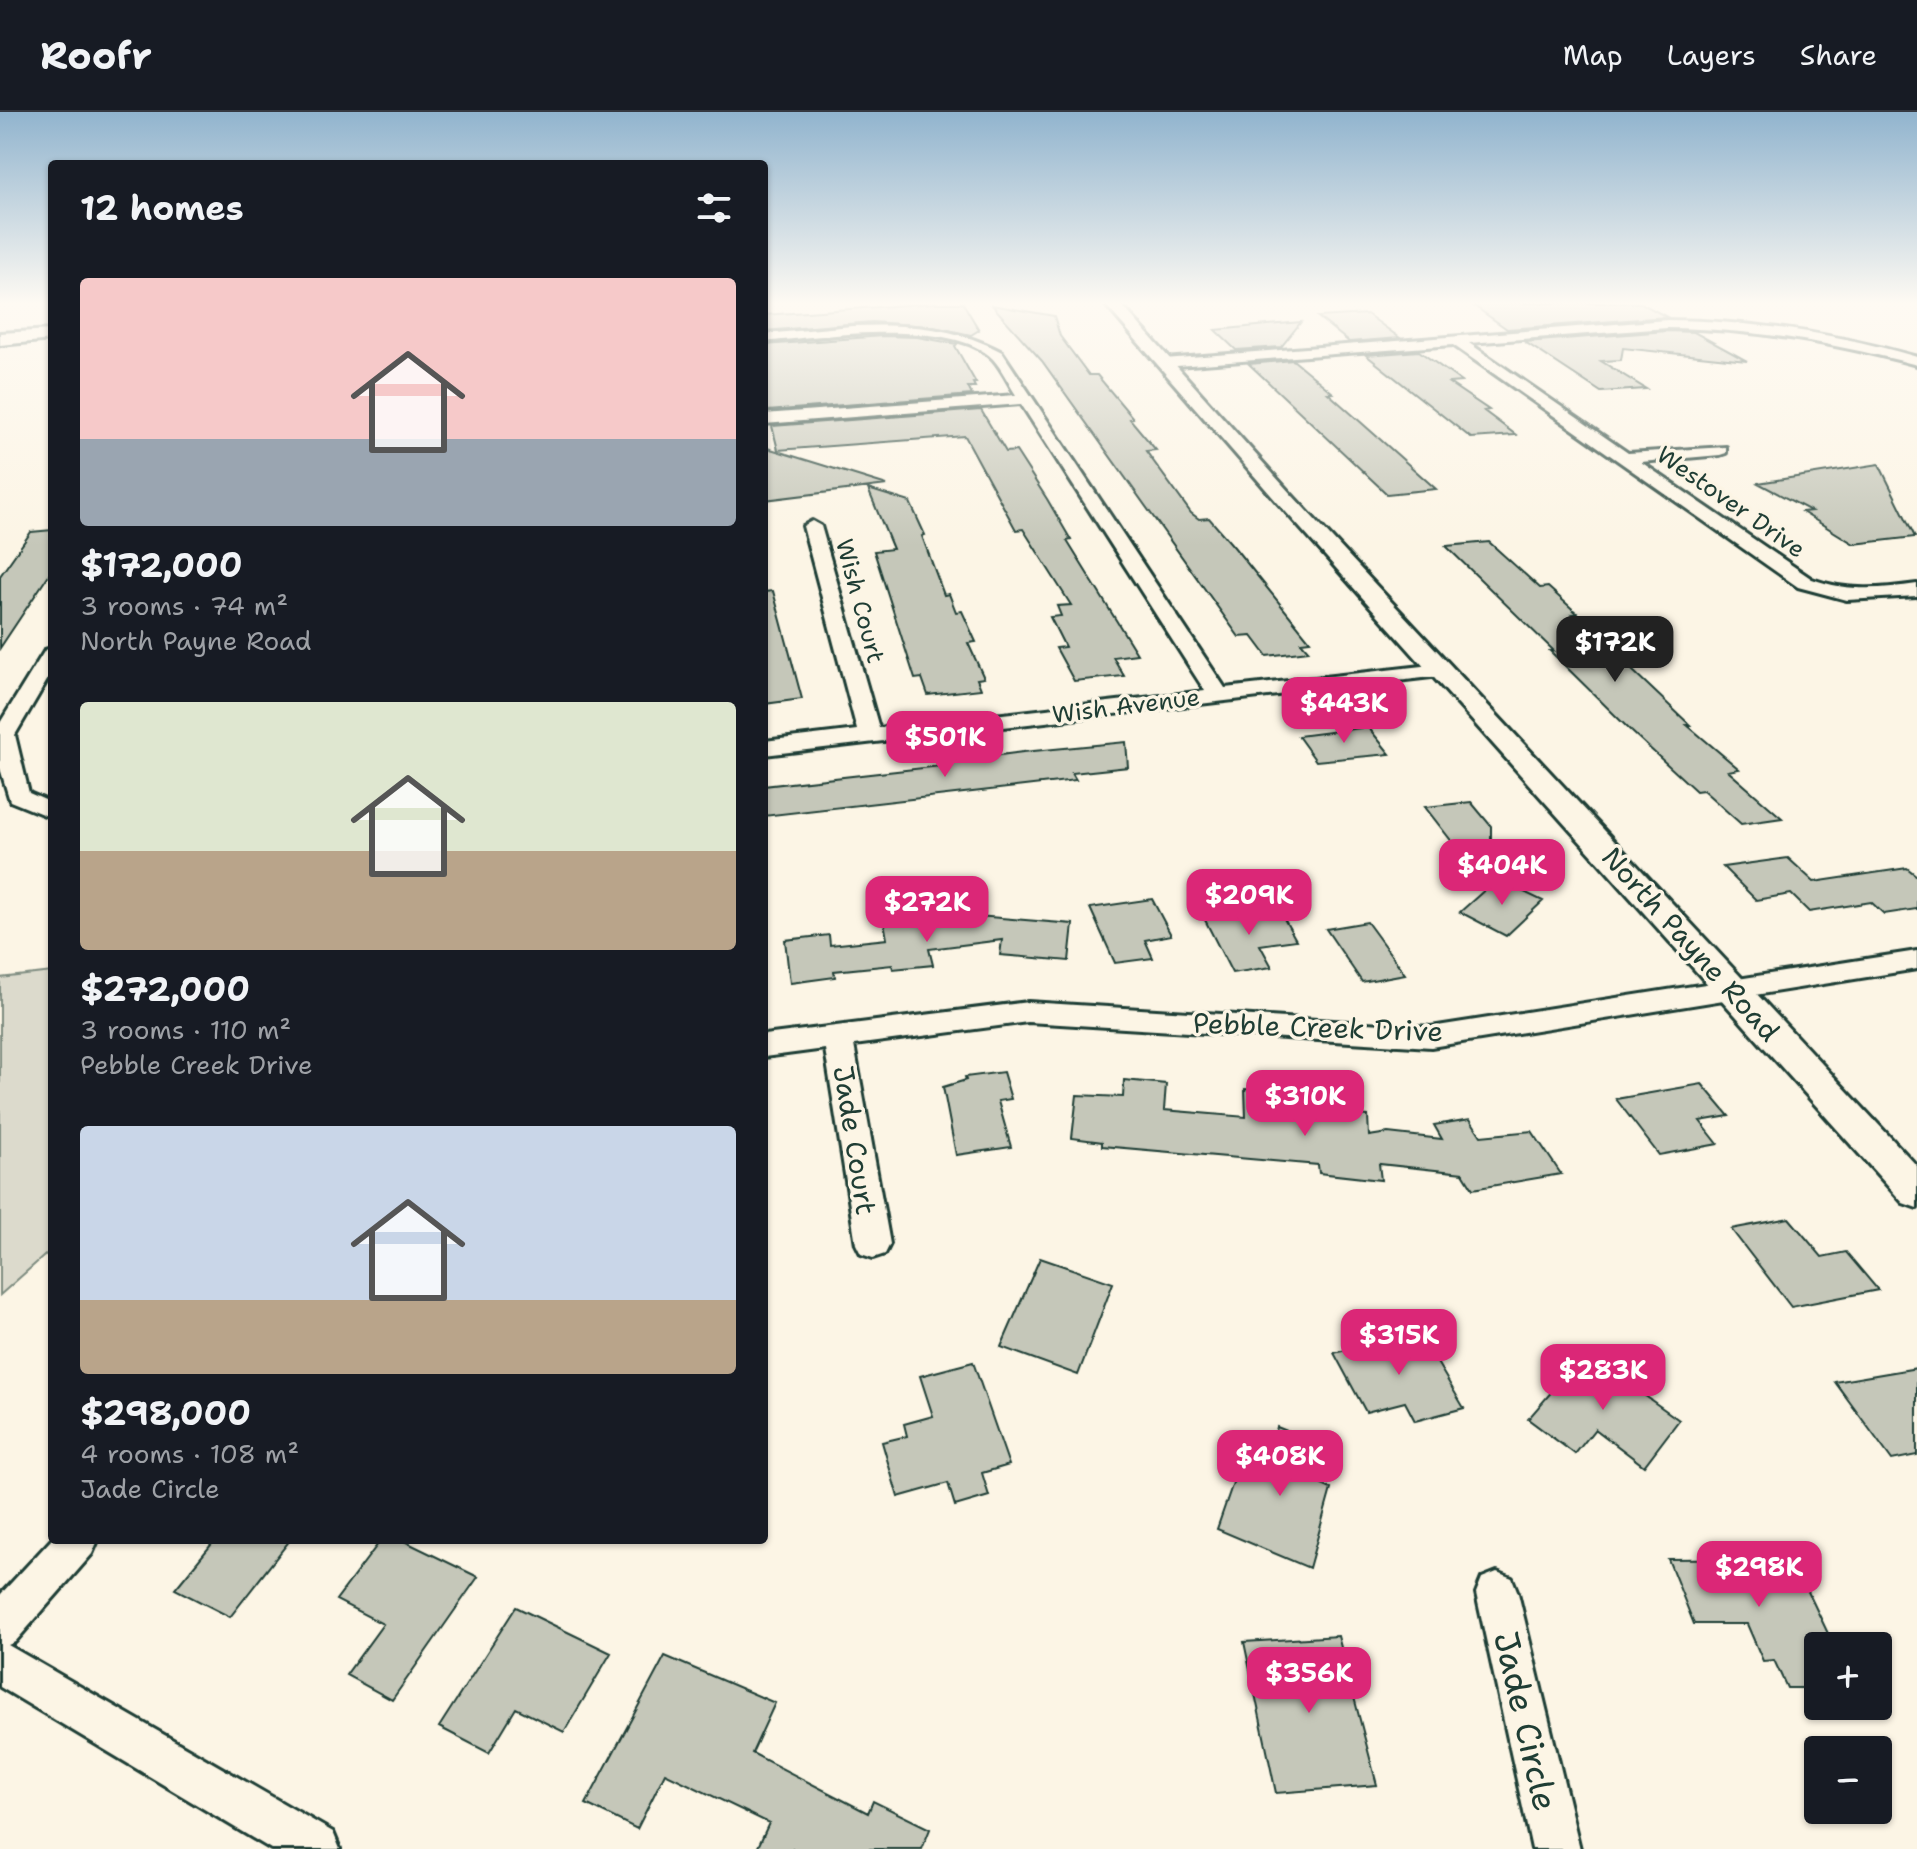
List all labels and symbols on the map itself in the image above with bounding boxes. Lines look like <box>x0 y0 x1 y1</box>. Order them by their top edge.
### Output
street label: Westover Drive <box>1650 439 1812 565</box>
street label: Wish Court <box>828 535 892 667</box>
pin: $172K <box>1559 616 1671 684</box>
pin: $443K <box>1288 677 1400 745</box>
street label: Wish Avenue <box>1050 681 1202 731</box>
pin: $501K <box>889 711 1001 779</box>
pin: $404K <box>1446 839 1558 907</box>
street label: North Payne Road <box>1593 839 1789 1049</box>
pin: $209K <box>1193 869 1305 937</box>
pin: $272K <box>871 876 983 944</box>
street label: Pebble Creek Drive <box>1192 1004 1444 1050</box>
street label: Jade Court <box>824 1063 886 1217</box>
pin: $310K <box>1249 1070 1361 1138</box>
pin: $315K <box>1343 1309 1455 1377</box>
pin: $283K <box>1547 1344 1659 1412</box>
pin: $408K <box>1224 1430 1336 1498</box>
pin: $298K <box>1703 1541 1815 1609</box>
street label: Jade Circle <box>1483 1627 1569 1815</box>
pin: $356K <box>1253 1647 1365 1715</box>

